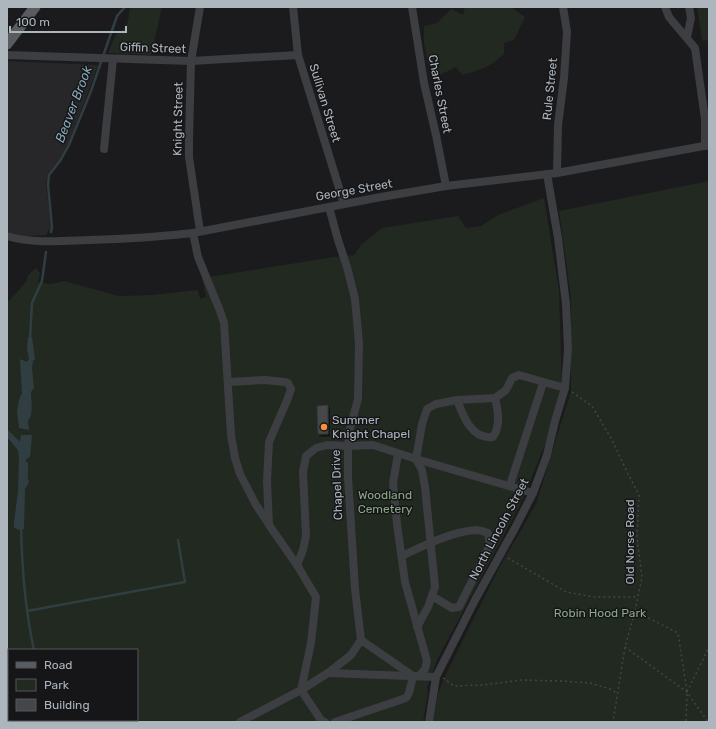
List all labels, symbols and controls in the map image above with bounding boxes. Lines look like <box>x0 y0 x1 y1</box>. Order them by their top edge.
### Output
scale bar <box>10 8 126 34</box>
text: 100 m <box>16 15 50 29</box>
street label: Giffin Street <box>120 40 187 56</box>
street label: Charles Street <box>426 53 455 135</box>
street label: Rule Street <box>540 57 560 121</box>
street label: Sullivan Street <box>306 62 344 144</box>
water label: Beaver Brook <box>52 63 95 145</box>
street label: Knight Street <box>170 82 186 156</box>
street label: George Street <box>315 176 394 204</box>
place label: Summer Knight Chapel <box>332 413 410 441</box>
marker: Summer Knight Chapel <box>319 422 329 432</box>
street label: Chapel Drive <box>329 449 345 520</box>
street label: North Lincoln Street <box>466 476 532 582</box>
park label: Woodland Cemetery <box>358 488 413 516</box>
street label: Old Norse Road <box>623 499 637 585</box>
park label: Robin Hood Park <box>554 606 647 620</box>
legend <box>8 649 138 721</box>
text: Road <box>44 658 72 672</box>
text: Park <box>44 678 70 692</box>
text: Building <box>44 698 90 712</box>

